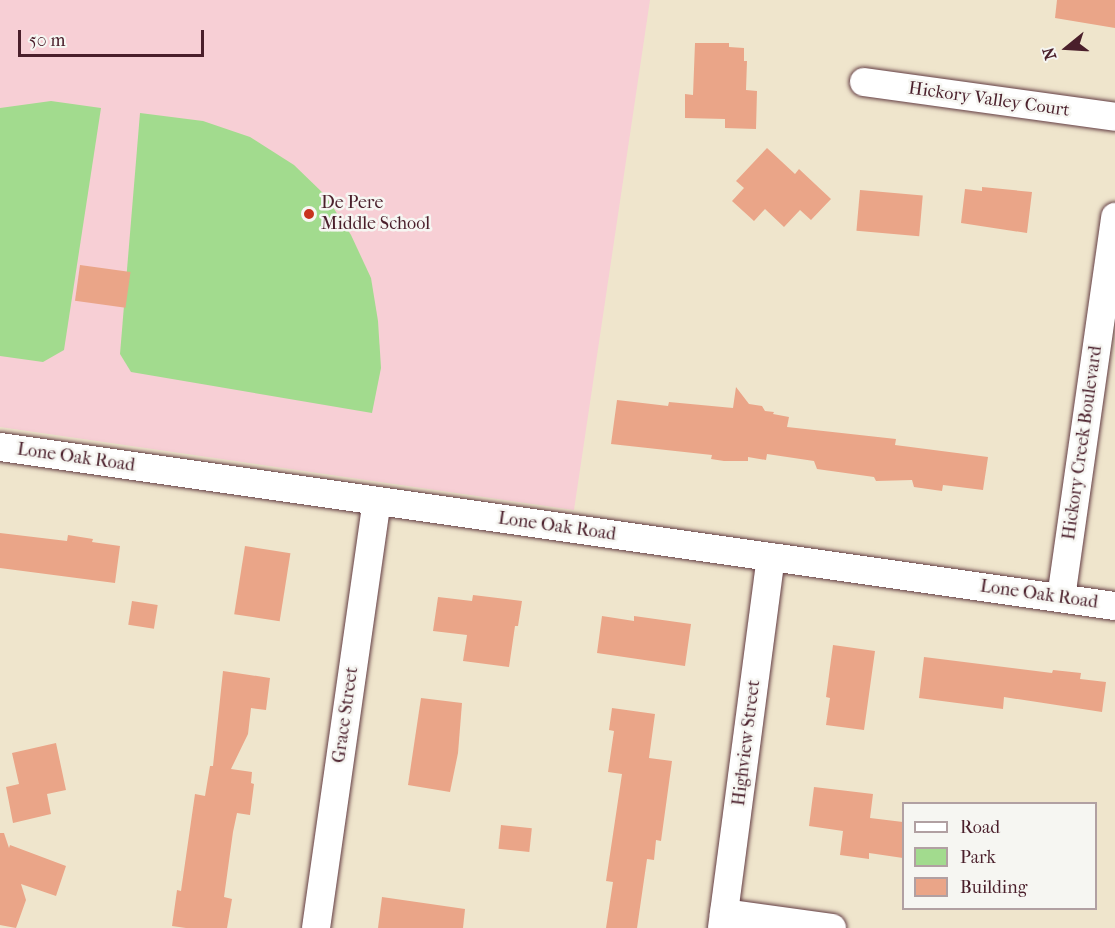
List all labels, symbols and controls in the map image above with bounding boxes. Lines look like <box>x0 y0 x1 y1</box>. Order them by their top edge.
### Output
scale bar <box>21 18 207 56</box>
north arrow <box>1037 18 1097 78</box>
text: 50 m <box>29 30 65 51</box>
text: N <box>1038 45 1060 62</box>
street label: Hickory Valley Court <box>907 78 1071 122</box>
place label: De Pere Middle School <box>321 193 430 236</box>
marker: De Pere Middle School <box>302 207 316 221</box>
street label: Hickory Creek Boulevard <box>1059 345 1107 541</box>
street label: Lone Oak Road <box>16 439 136 477</box>
street label: Lone Oak Road <box>497 508 617 546</box>
street label: Lone Oak Road <box>979 576 1099 614</box>
street label: Grace Street <box>329 666 363 764</box>
street label: Highview Street <box>729 679 765 807</box>
legend <box>902 802 1097 910</box>
text: Road <box>960 817 1000 838</box>
text: Park <box>960 847 996 868</box>
text: Building <box>960 877 1027 898</box>

